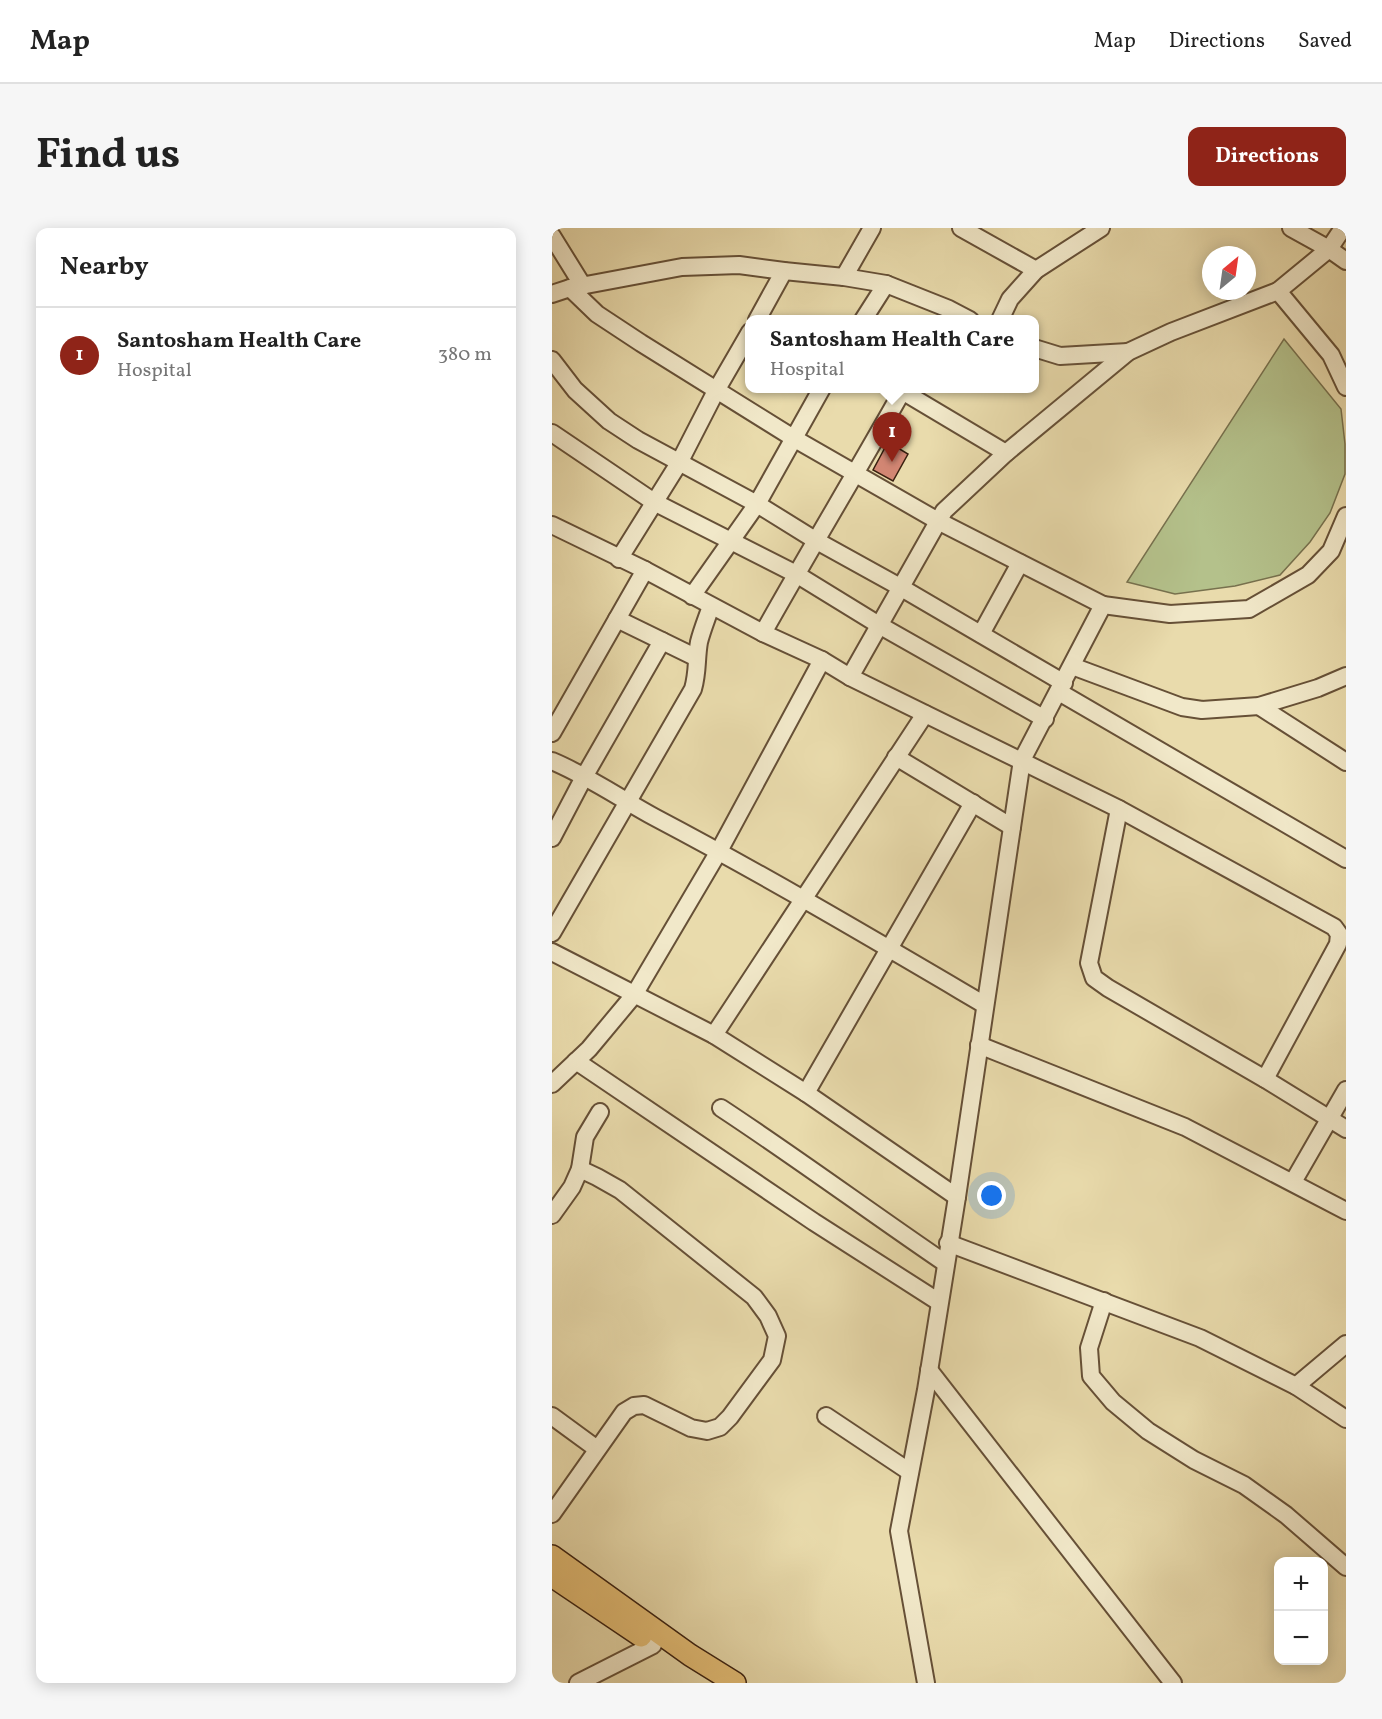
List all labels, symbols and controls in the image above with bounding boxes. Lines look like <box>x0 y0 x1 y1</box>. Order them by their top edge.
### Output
text: Map <box>30 22 90 61</box>
text: Map <box>1094 27 1136 56</box>
text: Directions <box>1169 27 1265 56</box>
text: Saved <box>1298 27 1352 56</box>
text: Find us <box>36 127 180 186</box>
button: Directions <box>1188 127 1346 186</box>
north arrow <box>1202 246 1256 300</box>
text: Nearby <box>60 249 149 285</box>
popup <box>745 315 1039 393</box>
text: Santosham Health Care <box>770 325 1014 356</box>
text: Santosham Health Care <box>117 326 361 357</box>
text: 1 <box>75 341 84 369</box>
text: 380 m <box>438 341 492 369</box>
text: Hospital <box>770 356 845 384</box>
text: Hospital <box>117 357 192 385</box>
pin: 1 <box>872 412 912 462</box>
your location <box>977 1181 1006 1210</box>
map controls <box>1274 1557 1328 1665</box>
button: + <box>1274 1557 1328 1611</box>
button: − <box>1274 1611 1328 1665</box>

